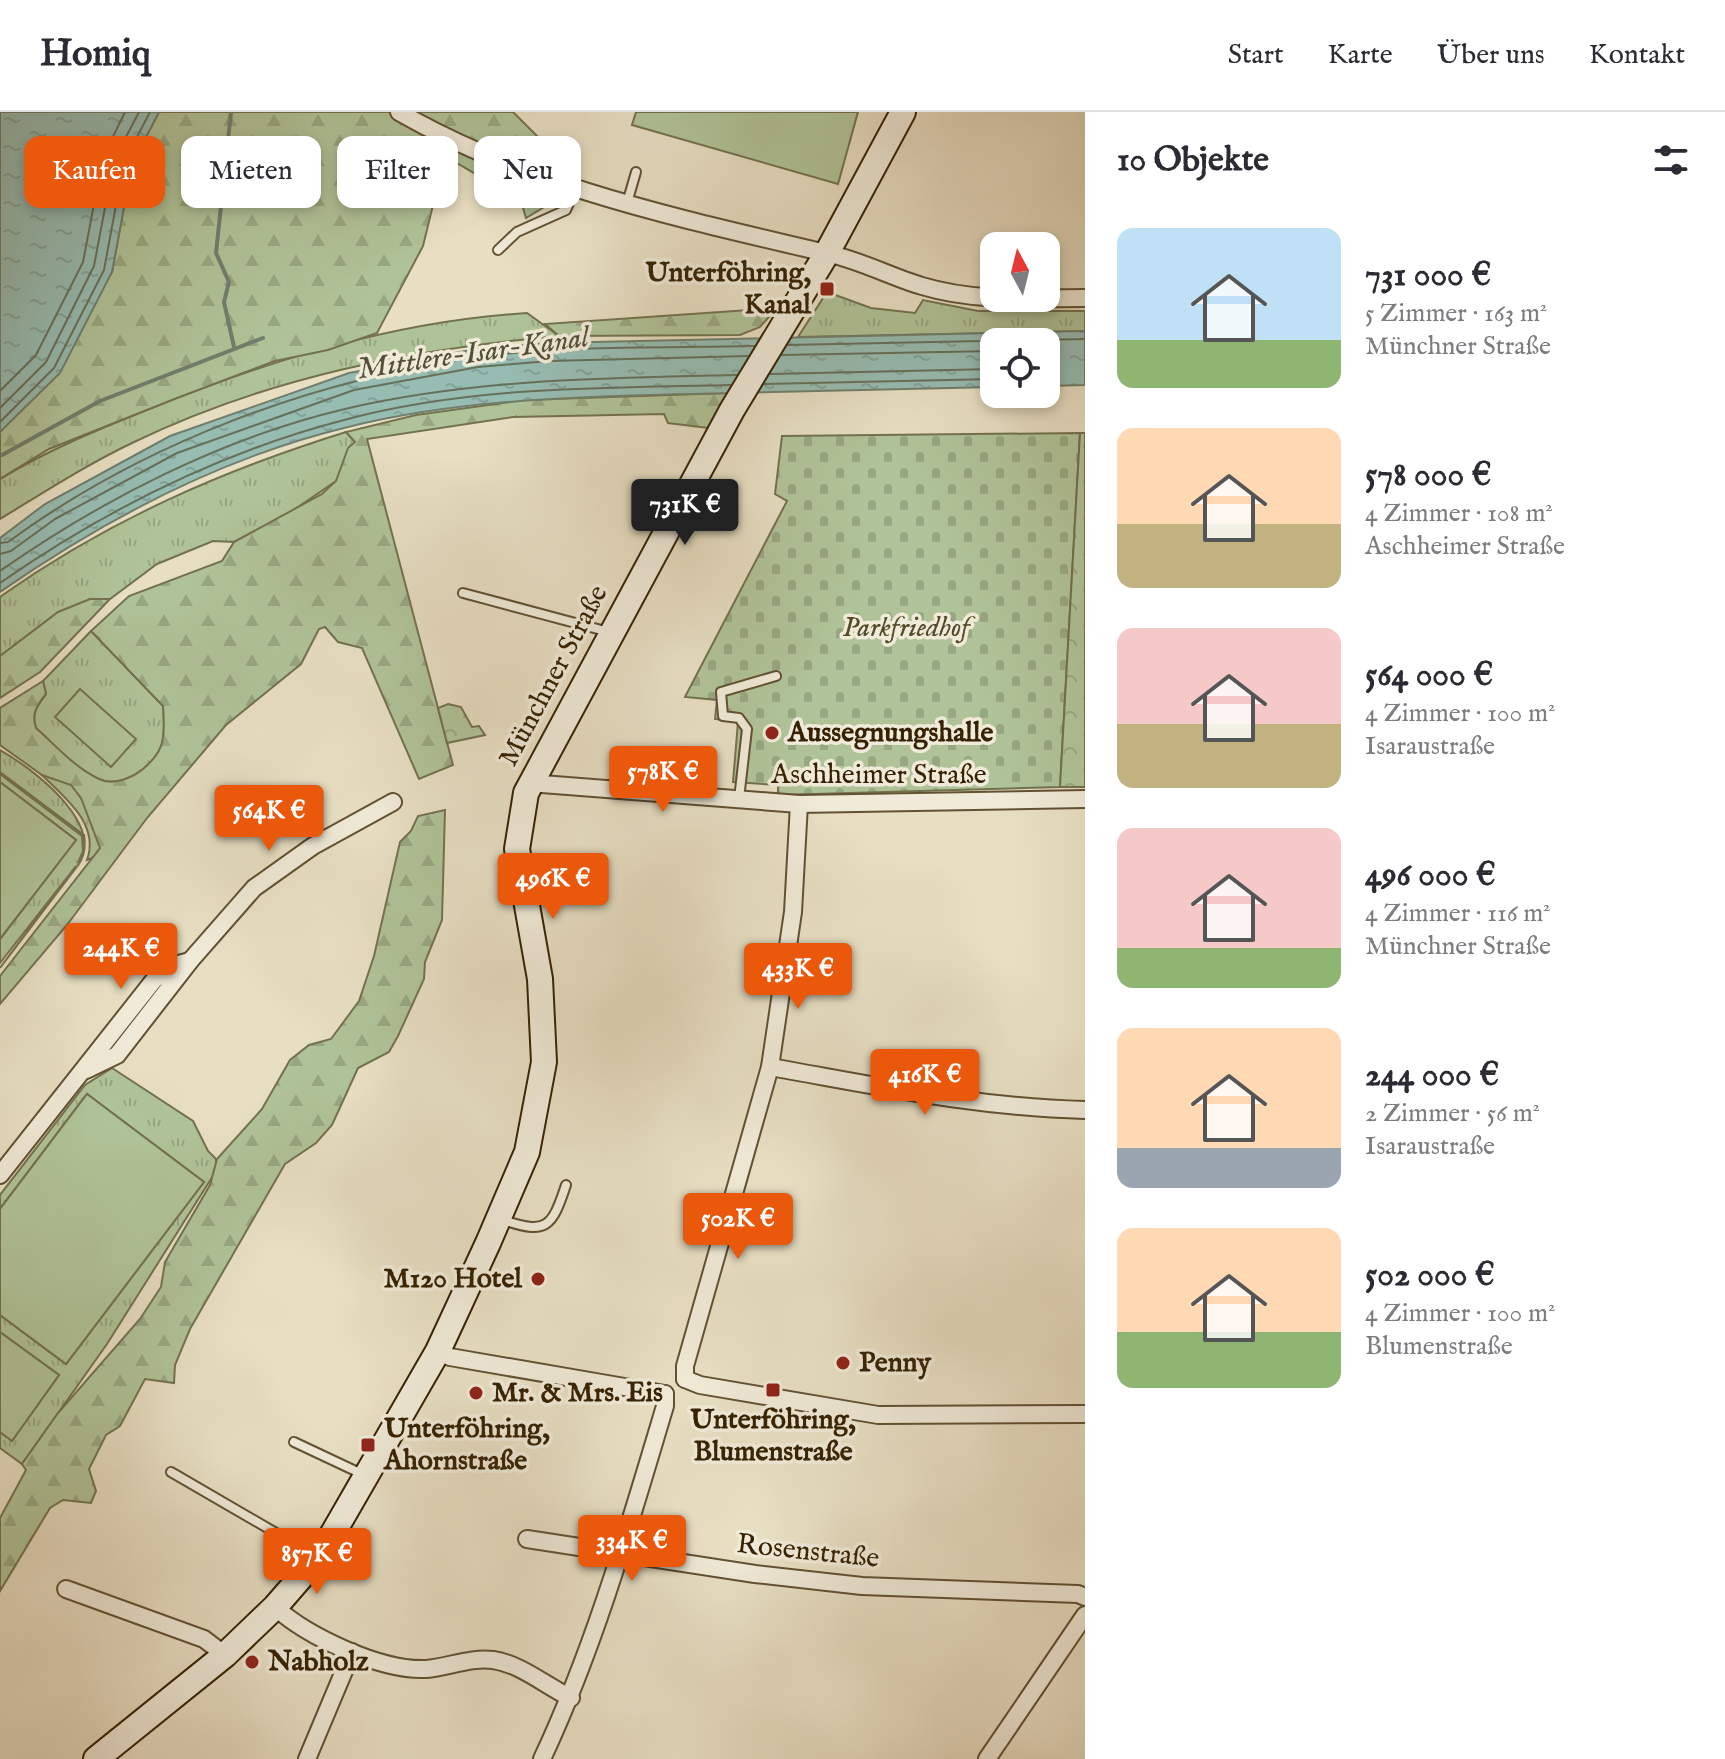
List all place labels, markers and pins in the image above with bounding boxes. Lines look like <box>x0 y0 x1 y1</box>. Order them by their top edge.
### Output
place label: Unterföhring, Kanal <box>645 256 812 323</box>
marker: Unterföhring, Kanal <box>818 280 836 298</box>
pin: 731K € <box>620 479 750 547</box>
place label: Aussegnungshalle <box>787 716 994 751</box>
marker: Aussegnungshalle <box>763 724 781 742</box>
pin: 578K € <box>598 746 728 814</box>
pin: 564K € <box>204 785 334 853</box>
pin: 496K € <box>488 853 618 921</box>
pin: 244K € <box>56 923 186 991</box>
pin: 433K € <box>733 943 863 1011</box>
pin: 416K € <box>860 1049 990 1117</box>
pin: 502K € <box>673 1193 803 1261</box>
place label: M120 Hotel <box>383 1262 523 1297</box>
marker: M120 Hotel <box>529 1270 547 1288</box>
place label: Penny <box>859 1346 932 1381</box>
marker: Penny <box>834 1354 852 1372</box>
place label: Mr. & Mrs. Eis <box>492 1376 663 1411</box>
marker: Unterföhring, Blumenstraße <box>764 1381 782 1399</box>
marker: Mr. & Mrs. Eis <box>467 1384 485 1402</box>
place label: Unterföhring, Blumenstraße <box>690 1403 856 1470</box>
place label: Unterföhring, Ahornstraße <box>383 1412 550 1479</box>
marker: Unterföhring, Ahornstraße <box>359 1436 377 1454</box>
pin: 334K € <box>567 1515 697 1583</box>
pin: 857K € <box>252 1528 382 1596</box>
place label: Nabholz <box>267 1645 369 1680</box>
marker: Nabholz <box>243 1653 261 1671</box>

